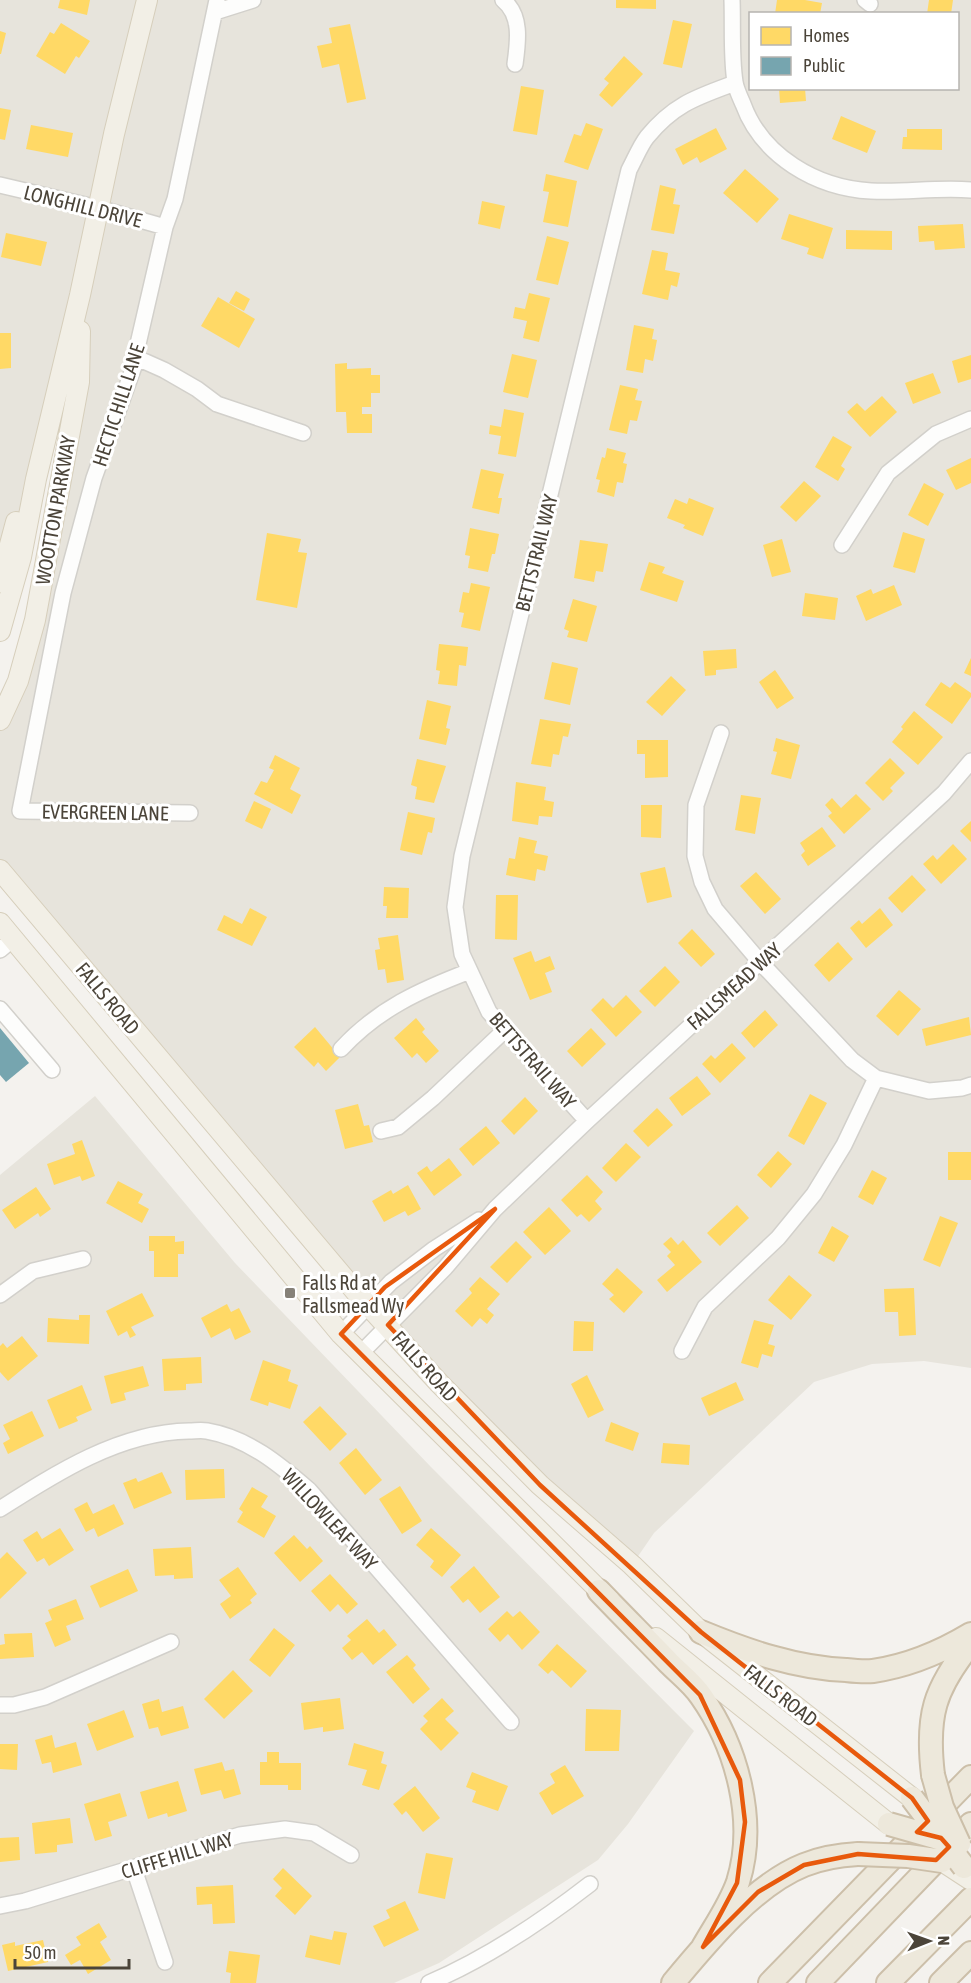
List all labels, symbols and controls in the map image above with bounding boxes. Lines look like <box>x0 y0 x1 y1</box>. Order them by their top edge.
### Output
legend <box>749 12 959 90</box>
text: Homes <box>803 25 849 46</box>
text: Public <box>803 55 845 76</box>
street label: LONGHILL DRIVE <box>22 180 145 232</box>
street label: HECTIC HILL LANE <box>87 340 149 469</box>
street label: WOOTTON PARKWAY <box>31 434 79 586</box>
street label: BETTSTRAIL WAY <box>510 492 562 614</box>
street label: EVERGREEN LANE <box>41 799 169 825</box>
street label: FALLSMEAD WAY <box>682 938 786 1034</box>
street label: FALLS ROAD <box>71 957 145 1039</box>
street label: BETTSTRAIL WAY <box>485 1007 581 1113</box>
place label: Falls Rd at Fallsmead Wy <box>302 1271 404 1317</box>
marker: Falls Rd at Fallsmead Wy <box>283 1286 297 1300</box>
street label: FALLS ROAD <box>387 1326 463 1406</box>
street label: WILLOWLEAF WAY <box>277 1464 383 1574</box>
street label: FALLS ROAD <box>740 1659 822 1731</box>
street label: CLIFFE HILL WAY <box>118 1827 236 1883</box>
north arrow <box>899 1911 959 1971</box>
scale bar <box>15 1932 129 1970</box>
text: N <box>935 1936 953 1946</box>
text: 50 m <box>24 1942 56 1963</box>

